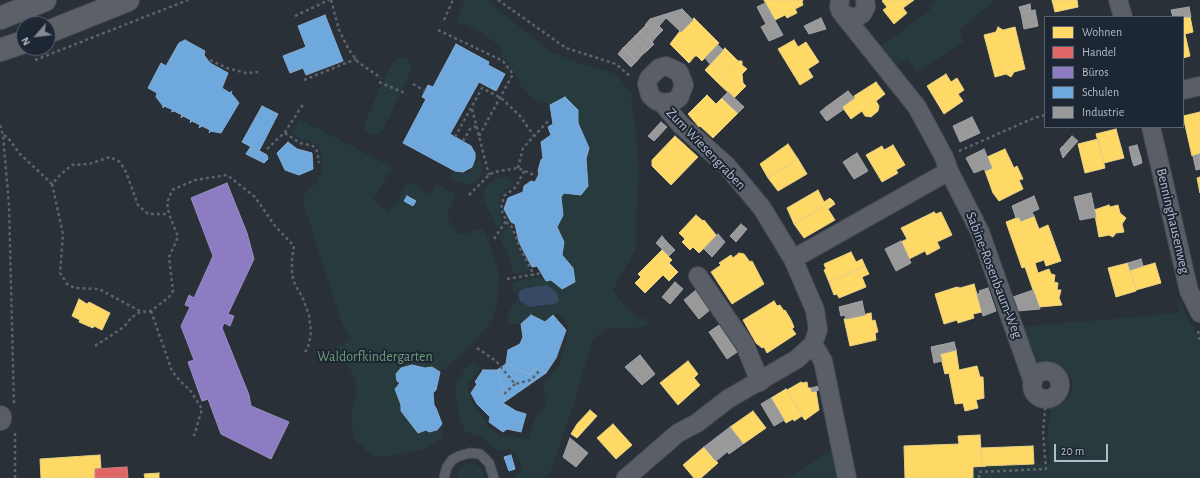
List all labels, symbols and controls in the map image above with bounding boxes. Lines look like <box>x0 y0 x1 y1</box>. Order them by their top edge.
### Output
north arrow <box>16 16 56 56</box>
legend <box>1044 16 1184 128</box>
text: Wohnen <box>1082 26 1122 38</box>
text: N <box>19 35 32 47</box>
text: Handel <box>1082 46 1116 58</box>
text: Büros <box>1082 66 1109 78</box>
text: Schulen <box>1082 86 1119 98</box>
street label: Zum Wiesengraben <box>663 105 749 193</box>
text: Industrie <box>1082 106 1124 118</box>
street label: Benninghausenweg <box>1153 167 1193 275</box>
street label: Sabine-Rosenbaum-Weg <box>962 209 1026 341</box>
park label: Waldorfkindergarten <box>317 349 433 365</box>
scale bar <box>1056 436 1110 462</box>
text: 20 m <box>1061 445 1084 457</box>

